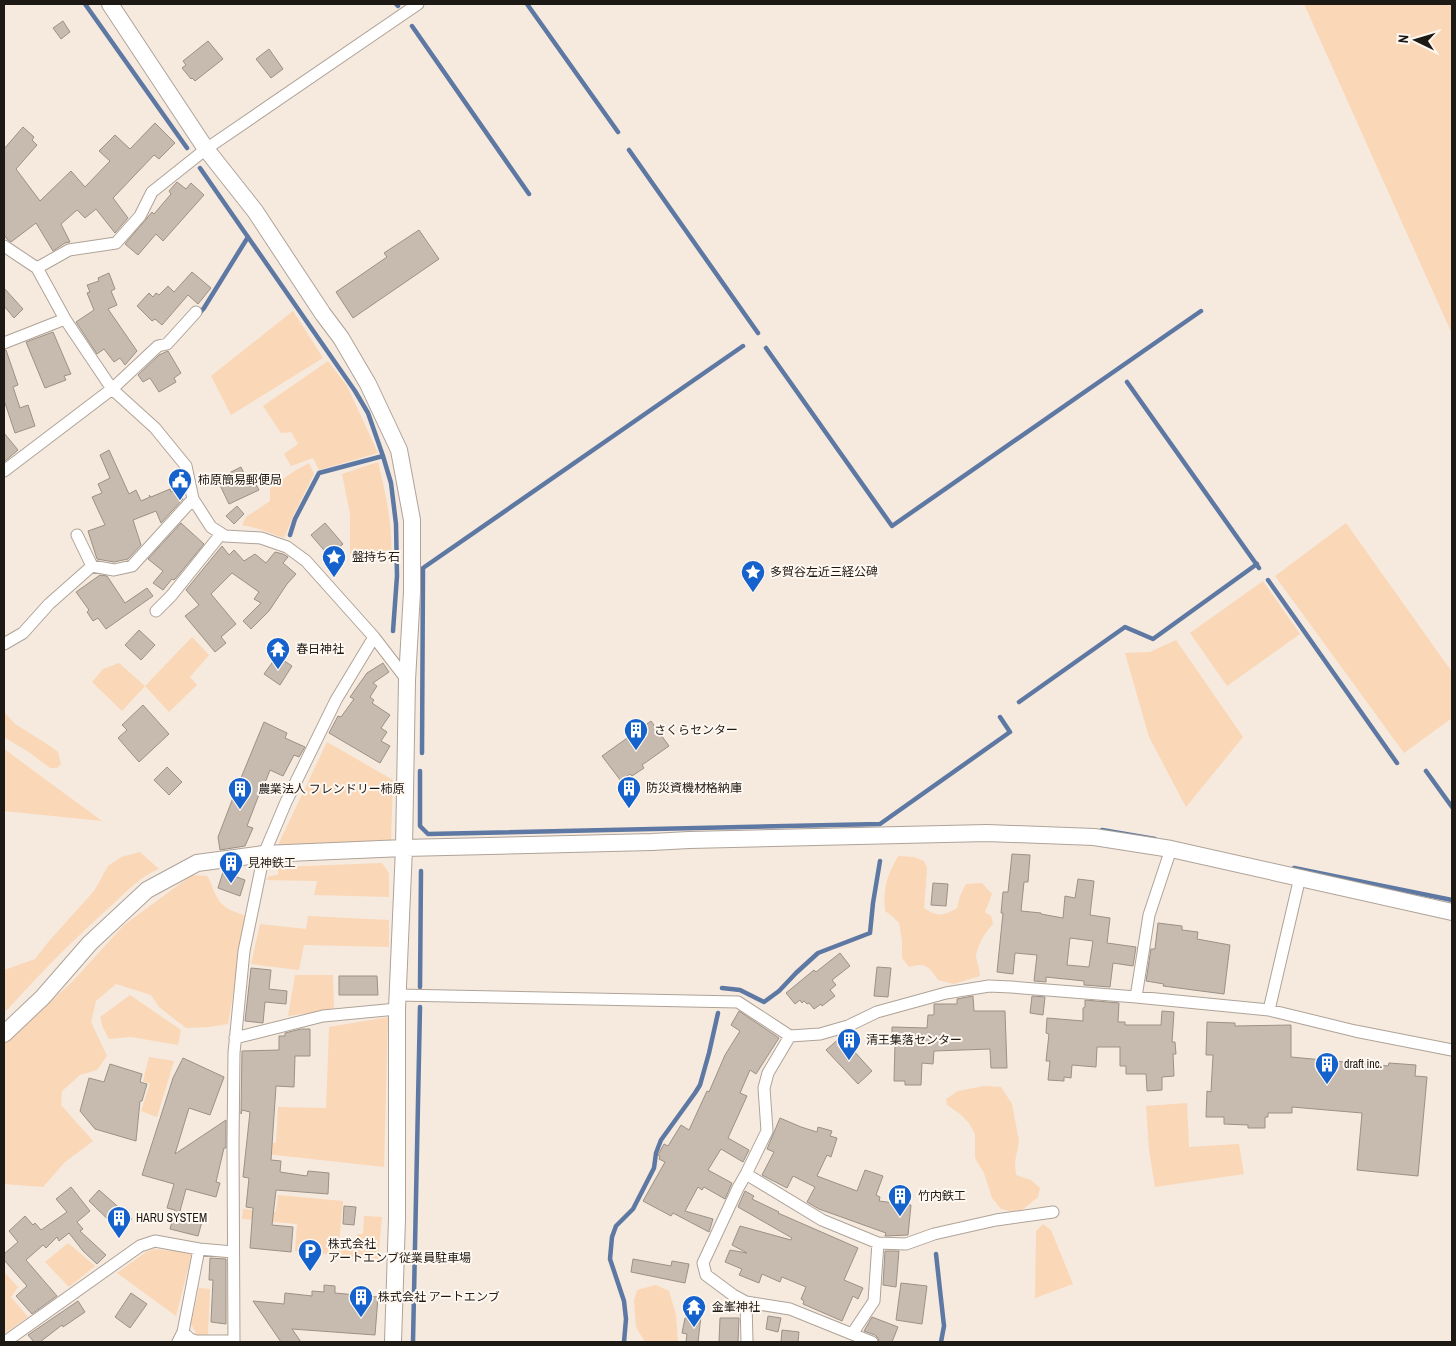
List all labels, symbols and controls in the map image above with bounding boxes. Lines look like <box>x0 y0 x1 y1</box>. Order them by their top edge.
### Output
north arrow <box>1391 15 1441 65</box>
text: N <box>1394 34 1412 44</box>
public building icon: 柿原簡易郵便局 <box>167 467 193 501</box>
place label: 柿原簡易郵便局 <box>198 472 282 488</box>
place icon: 盤持ち石 <box>321 544 347 578</box>
place label: 盤持ち石 <box>352 549 400 565</box>
place icon: 多賀谷左近三経公碑 <box>740 559 766 593</box>
place label: 多賀谷左近三経公碑 <box>770 564 878 580</box>
temple icon: 春日神社 <box>265 636 291 670</box>
place label: 春日神社 <box>296 641 344 657</box>
building icon: さくらセンター <box>623 717 649 751</box>
place label: さくらセンター <box>654 722 738 738</box>
building icon: 防災資機材格納庫 <box>616 775 642 809</box>
building icon: 農業法人 フレンドリー柿原 <box>227 776 253 810</box>
place label: 防災資機材格納庫 <box>646 780 742 796</box>
place label: 農業法人 フレンドリー柿原 <box>258 781 405 797</box>
building icon: 見神鉄工 <box>218 850 244 884</box>
place label: 見神鉄工 <box>248 855 296 871</box>
building icon: 清王集落センター <box>836 1027 862 1061</box>
place label: 清王集落センター <box>866 1032 962 1048</box>
building icon: draft inc. <box>1314 1051 1340 1085</box>
place label: draft inc. <box>1344 1056 1382 1072</box>
building icon: 竹内鉄工 <box>887 1183 913 1217</box>
place label: 竹内鉄工 <box>918 1188 966 1204</box>
building icon: HARU SYSTEM <box>106 1205 132 1239</box>
place label: HARU SYSTEM <box>136 1210 207 1226</box>
place label: 株式会社 アートエンブ従業員駐車場 <box>328 1236 471 1266</box>
parking icon: 株式会社 アートエンブ従業員駐車場 <box>297 1238 323 1272</box>
building icon: 株式会社 アートエンブ <box>348 1284 374 1318</box>
place label: 株式会社 アートエンブ <box>378 1289 500 1305</box>
temple icon: 金峯神社 <box>681 1294 707 1328</box>
place label: 金峯神社 <box>712 1299 760 1315</box>

